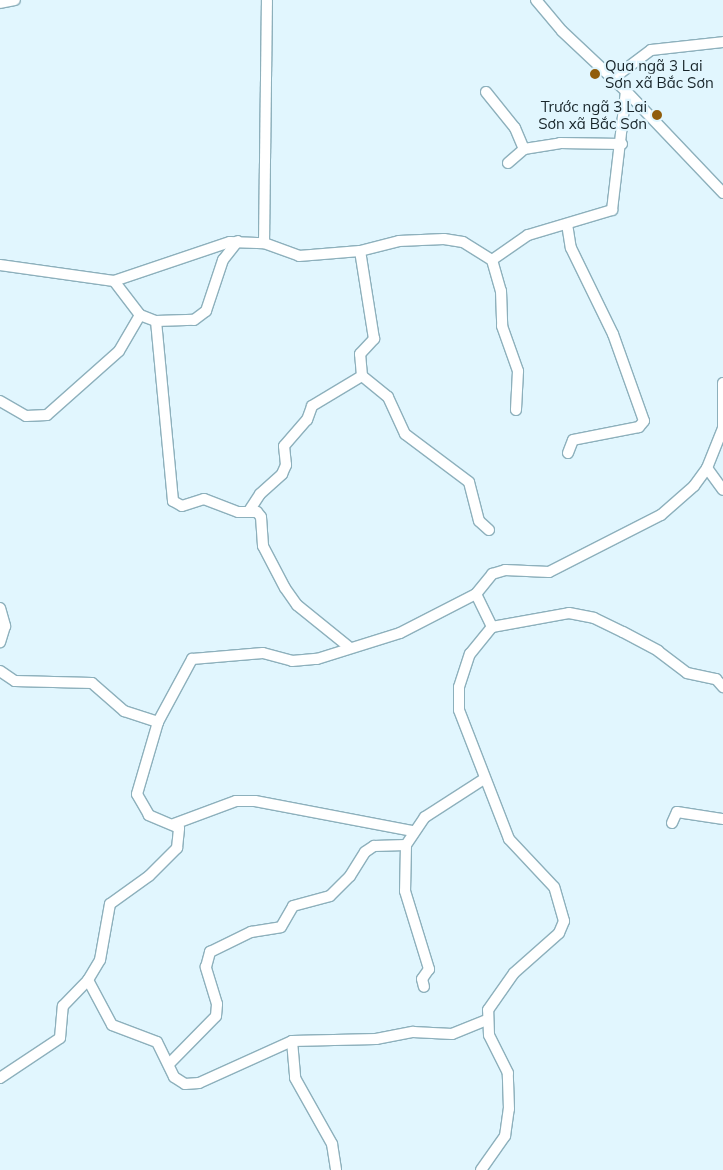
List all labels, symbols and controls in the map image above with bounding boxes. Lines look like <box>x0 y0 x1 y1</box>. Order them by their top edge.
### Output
place label: Qua ngã 3 Lai Sơn xã Bắc Sơn <box>605 56 714 91</box>
marker: Qua ngã 3 Lai Sơn xã Bắc Sơn <box>589 68 601 80</box>
place label: Trước ngã 3 Lai Sơn xã Bắc Sơn <box>538 97 647 132</box>
marker: Trước ngã 3 Lai Sơn xã Bắc Sơn <box>651 109 663 121</box>

